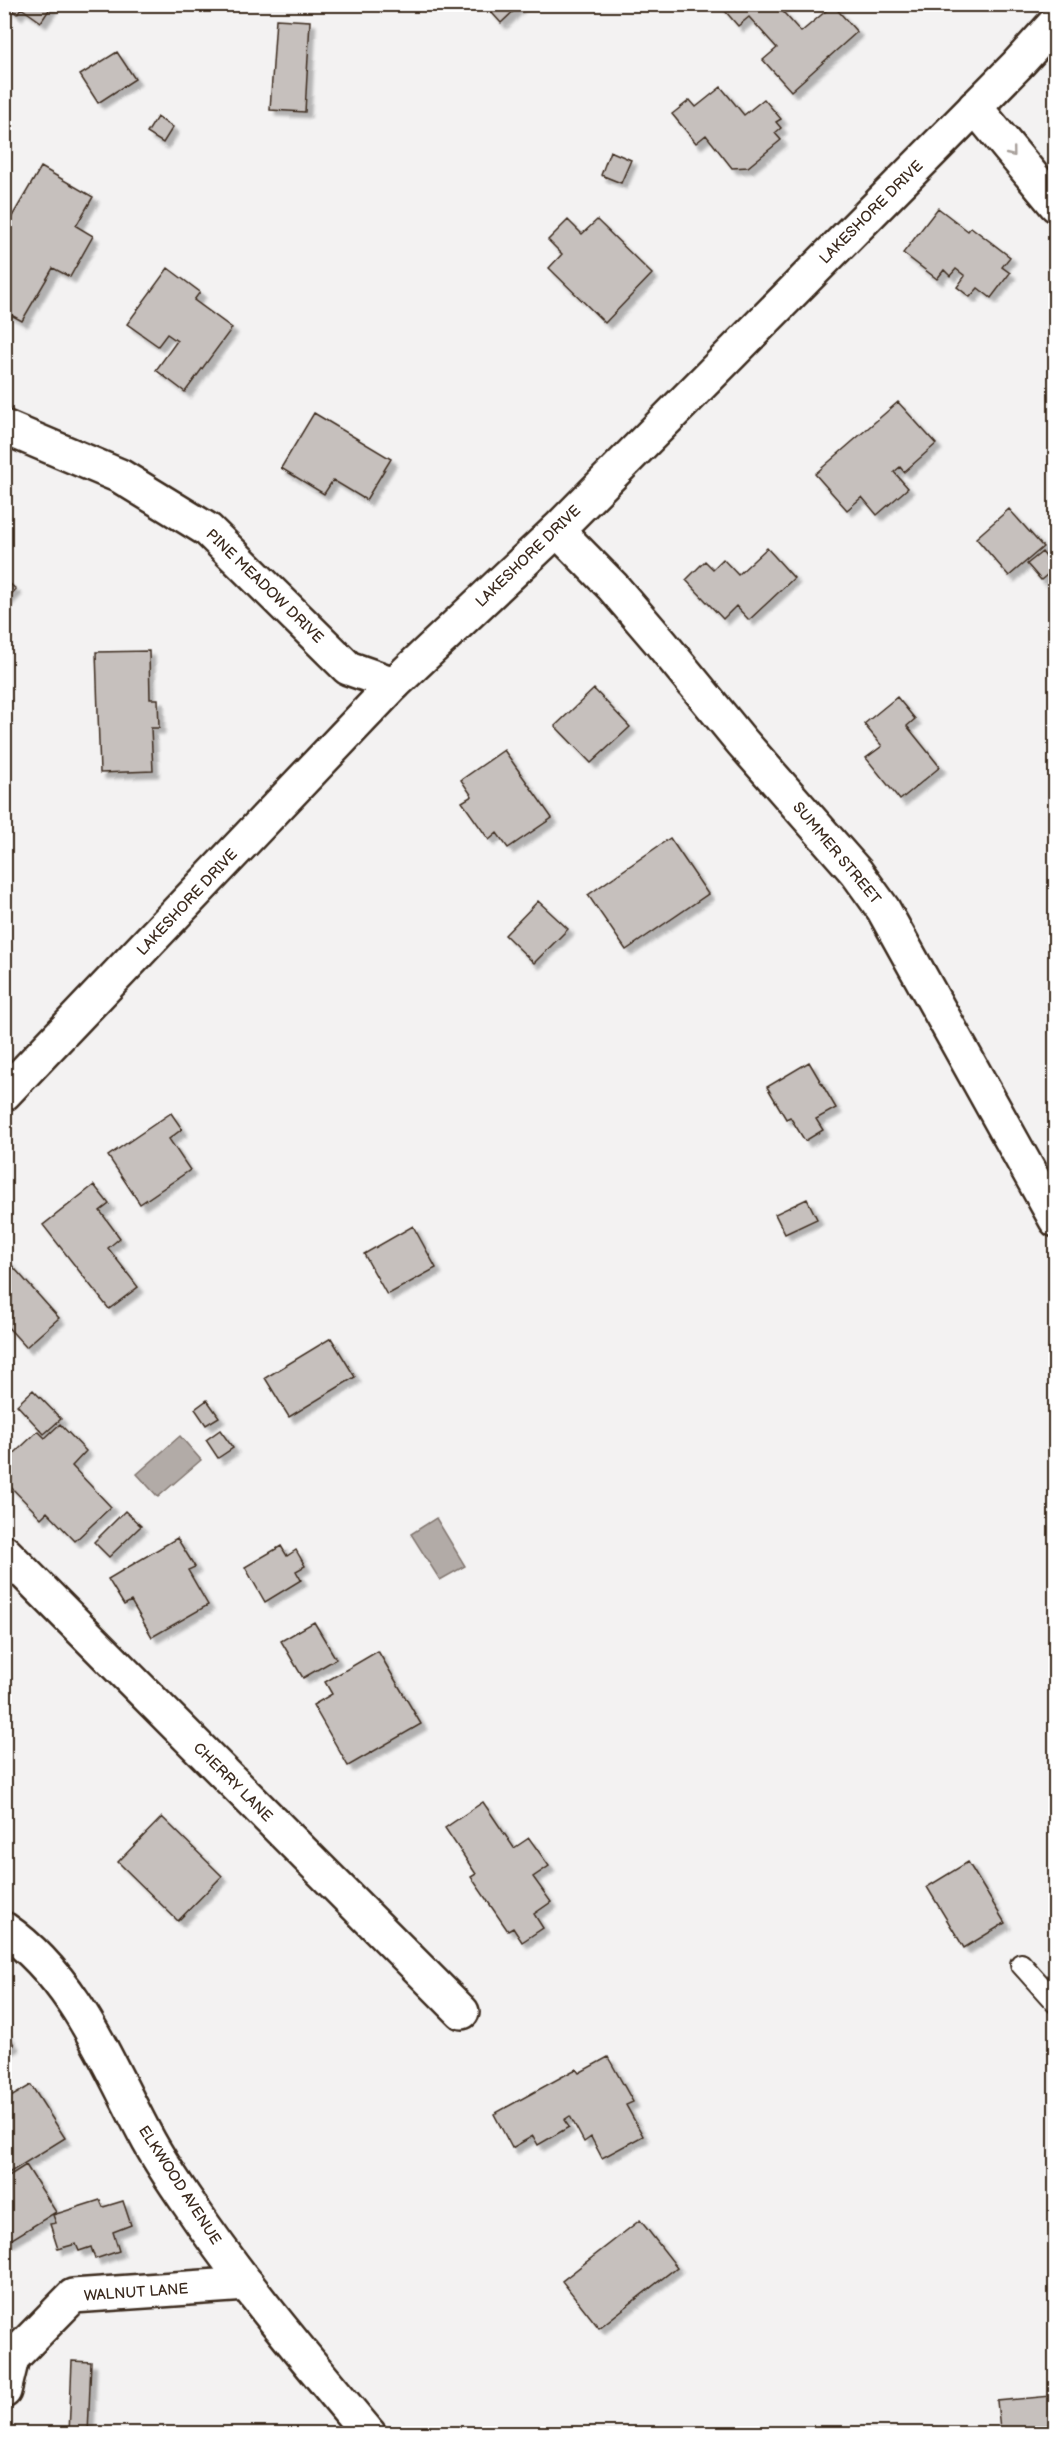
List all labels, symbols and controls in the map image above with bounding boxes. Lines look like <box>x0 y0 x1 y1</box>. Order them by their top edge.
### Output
one-way arrow <box>1005 146 1016 157</box>
street label: LAKESHORE DRIVE <box>816 156 927 268</box>
street label: LAKESHORE DRIVE <box>472 501 585 611</box>
street label: PINE MEADOW DRIVE <box>202 525 328 648</box>
street label: SUMMER STREET <box>788 798 885 908</box>
street label: LAKESHORE DRIVE <box>133 845 242 960</box>
street label: CHERRY LANE <box>189 1739 276 1826</box>
street label: ELKWOOD AVENUE <box>134 2122 225 2248</box>
street label: WALNUT LANE <box>83 2279 189 2306</box>

